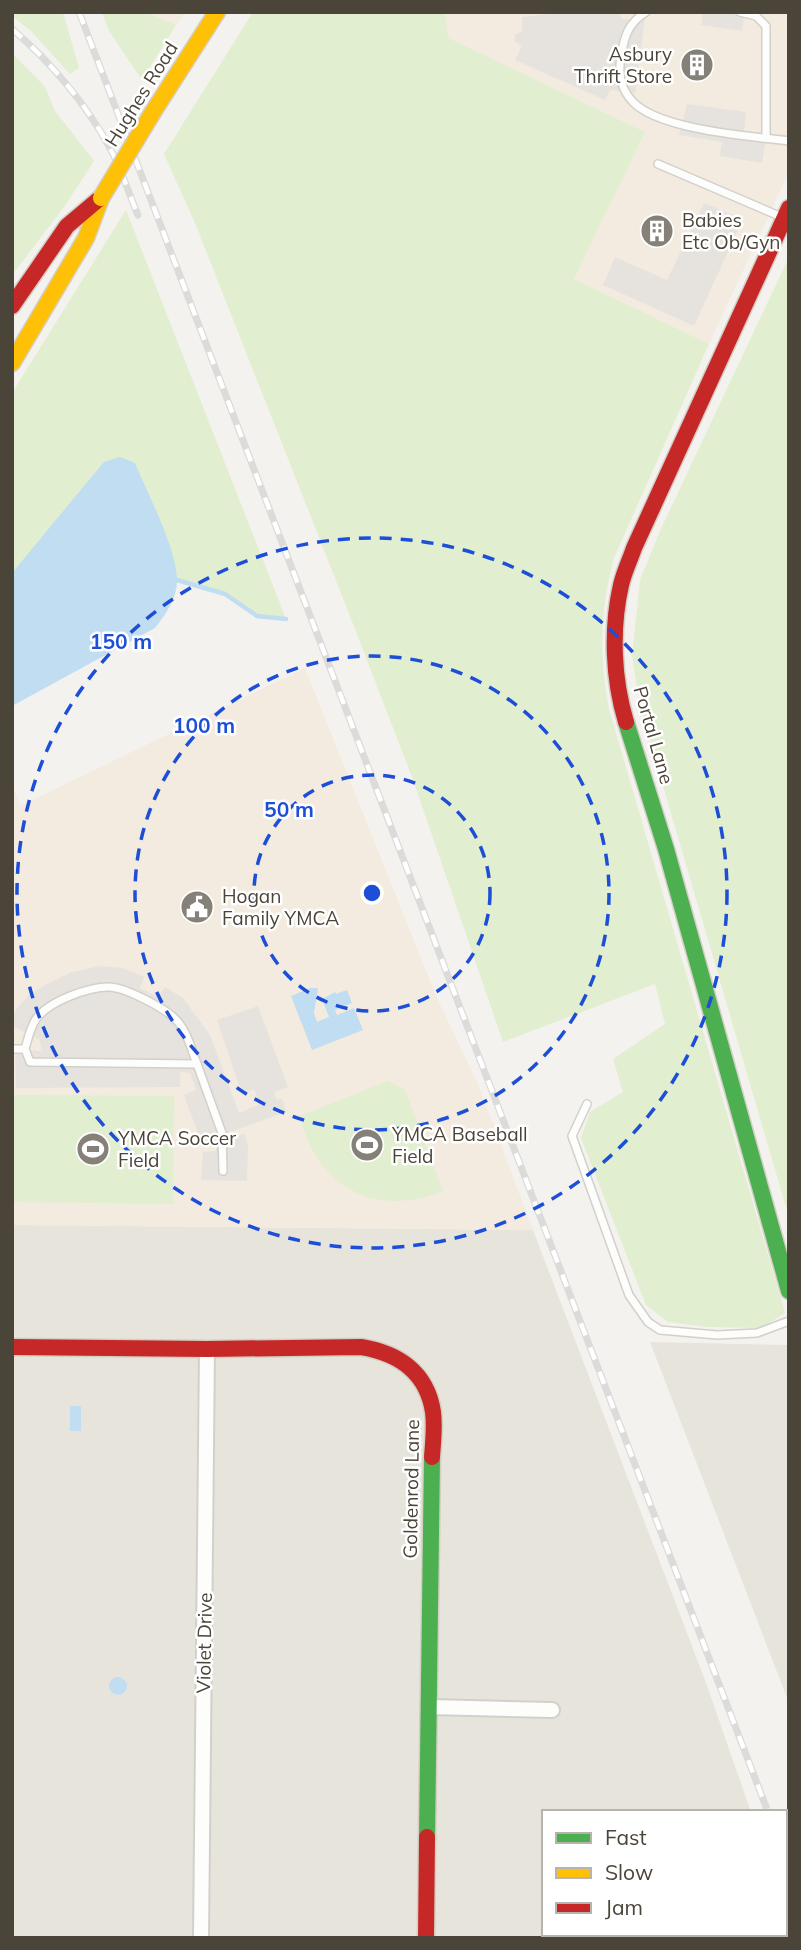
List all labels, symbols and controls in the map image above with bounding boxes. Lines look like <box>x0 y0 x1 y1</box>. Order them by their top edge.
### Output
street label: Hughes Road <box>99 37 183 151</box>
place label: Asbury Thrift Store <box>574 42 672 88</box>
building icon: Asbury Thrift Store <box>678 46 716 84</box>
place label: Babies Etc Ob/Gyn <box>682 208 780 254</box>
building icon: Babies Etc Ob/Gyn <box>638 212 676 250</box>
text: 150 m <box>90 628 152 654</box>
street label: Portal Lane <box>629 683 679 787</box>
text: 100 m <box>173 712 235 738</box>
text: 50 m <box>264 796 314 822</box>
centre of rings <box>360 881 384 905</box>
place label: Hogan Family YMCA <box>222 884 339 930</box>
public building icon: Hogan Family YMCA <box>178 888 216 926</box>
place label: YMCA Baseball Field <box>391 1122 528 1168</box>
place label: YMCA Soccer Field <box>117 1126 236 1172</box>
sports icon: YMCA Baseball Field <box>348 1126 386 1164</box>
sports icon: YMCA Soccer Field <box>74 1130 112 1168</box>
street label: Goldenrod Lane <box>398 1419 424 1559</box>
street label: Violet Drive <box>191 1592 217 1694</box>
legend <box>542 1810 787 1936</box>
text: Fast <box>605 1824 647 1850</box>
text: Slow <box>605 1859 653 1885</box>
text: Jam <box>605 1894 643 1920</box>

